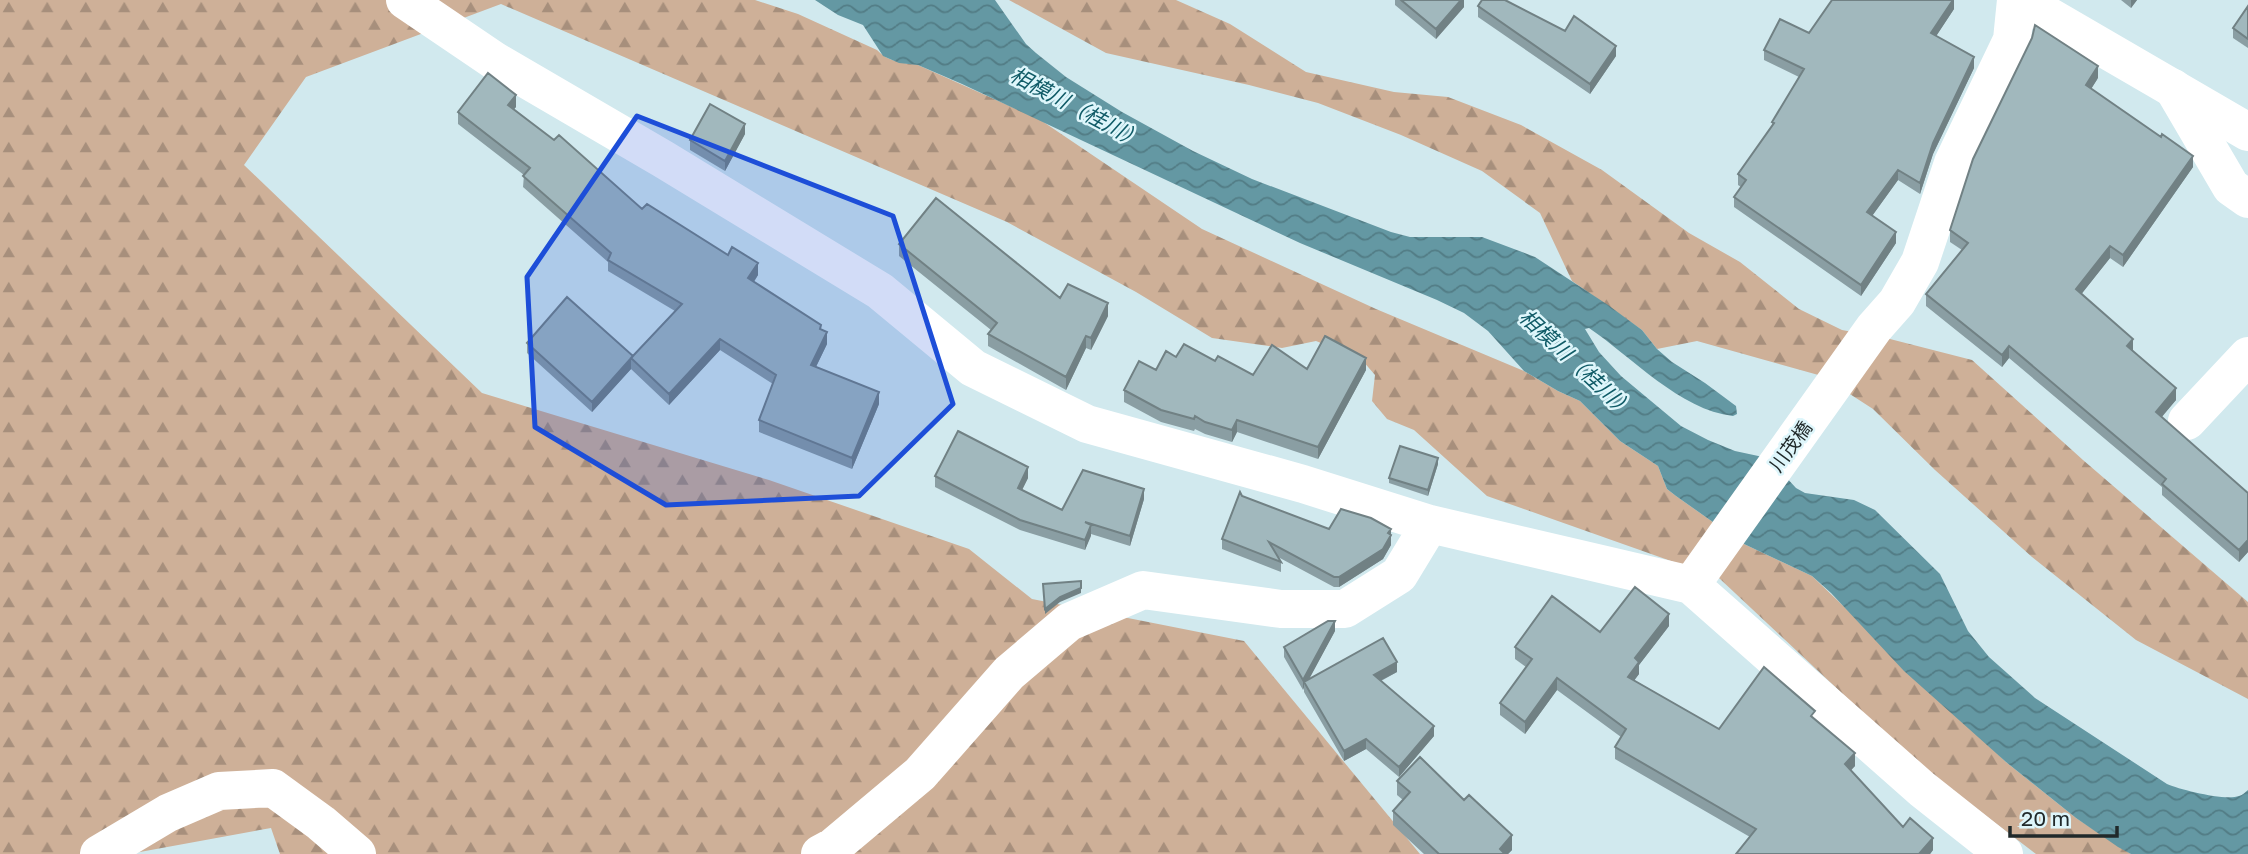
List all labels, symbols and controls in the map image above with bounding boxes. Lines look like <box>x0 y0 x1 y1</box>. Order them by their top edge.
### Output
water label: 相模川（桂川） <box>1006 61 1148 153</box>
water label: 相模川（桂川） <box>1514 303 1640 423</box>
street label: 川茂橋 <box>1764 416 1816 476</box>
scale bar <box>2010 794 2117 838</box>
text: 20 m <box>2021 805 2070 831</box>

